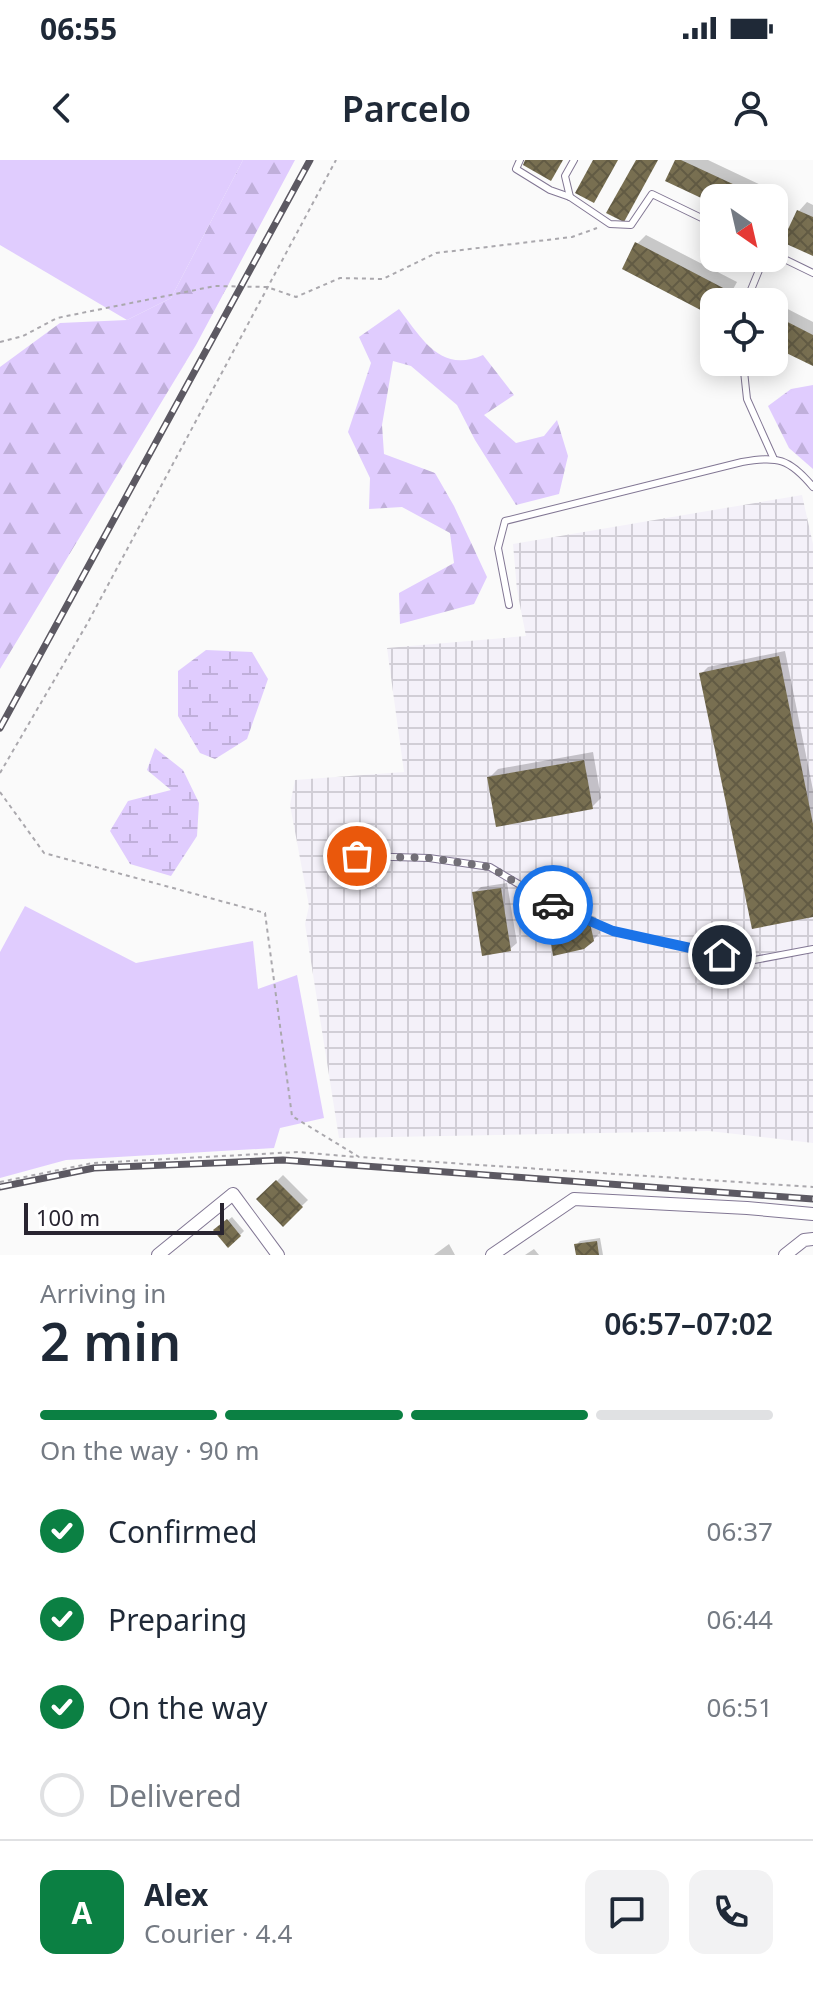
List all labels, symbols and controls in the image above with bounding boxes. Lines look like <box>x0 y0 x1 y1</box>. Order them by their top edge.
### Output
text: 06:55 <box>40 8 117 49</box>
text: Parcelo <box>342 84 471 133</box>
icon: back <box>40 86 84 130</box>
icon: person <box>729 86 773 130</box>
north arrow <box>700 184 788 272</box>
map controls <box>700 184 788 376</box>
button: locate <box>700 288 788 376</box>
pin <box>323 822 391 890</box>
icon: bag <box>335 834 379 878</box>
courier <box>513 865 593 945</box>
icon: car <box>531 883 575 927</box>
pin <box>688 921 756 989</box>
icon: home <box>700 933 744 977</box>
scale bar <box>24 1199 224 1235</box>
text: 100 m <box>36 1202 100 1232</box>
text: Arriving in <box>40 1275 166 1311</box>
text: 06:57–07:02 <box>604 1303 773 1344</box>
text: 2 min <box>40 1305 181 1376</box>
text: On the way · 90 m <box>40 1432 260 1468</box>
icon: check <box>40 1509 84 1553</box>
text: Confirmed <box>108 1511 258 1552</box>
text: 06:37 <box>707 1513 773 1549</box>
icon: check <box>40 1597 84 1641</box>
text: Preparing <box>108 1599 247 1640</box>
text: 06:44 <box>707 1601 773 1637</box>
icon: check <box>40 1685 84 1729</box>
text: On the way <box>108 1687 268 1728</box>
text: 06:51 <box>707 1689 773 1725</box>
text: Delivered <box>108 1775 242 1816</box>
button: chat <box>585 1870 669 1954</box>
button: phone <box>689 1870 773 1954</box>
text: Alex <box>144 1874 208 1915</box>
text: A <box>72 1892 92 1933</box>
text: Courier · 4.4 <box>144 1915 292 1951</box>

